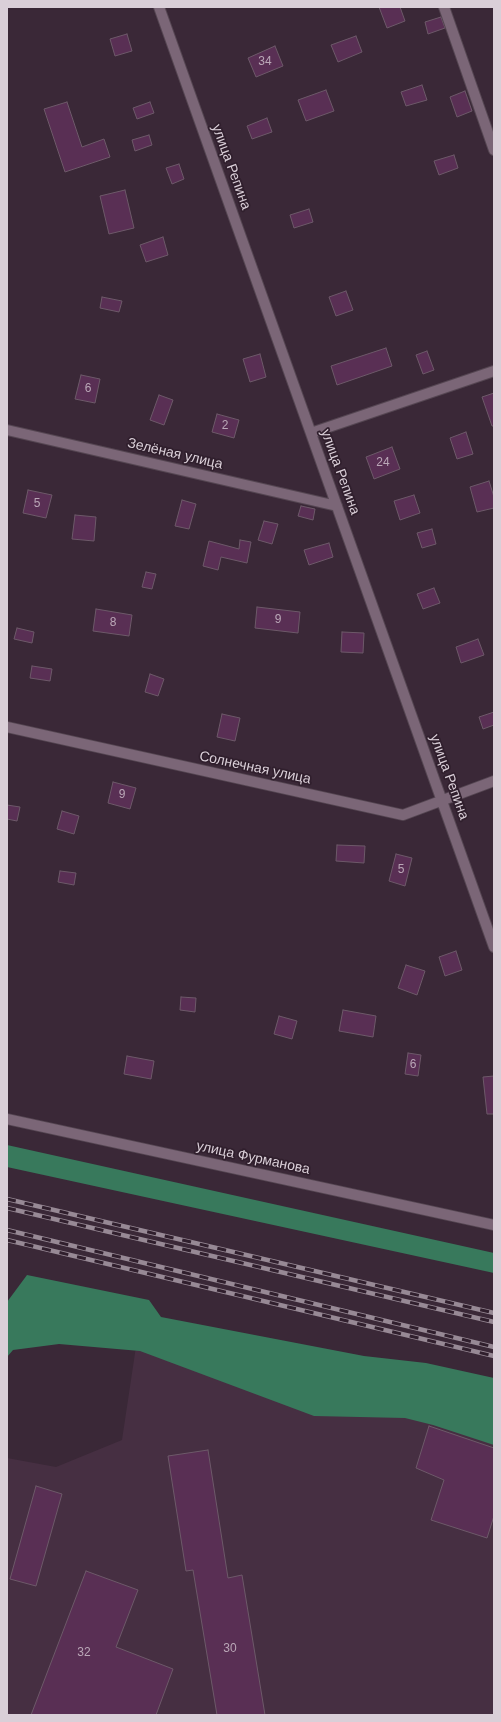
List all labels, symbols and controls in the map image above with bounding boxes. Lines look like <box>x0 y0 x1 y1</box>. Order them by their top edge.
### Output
house number: 34 <box>258 55 272 69</box>
street label: улица Репина <box>208 122 254 212</box>
house number: 6 <box>85 382 91 396</box>
house number: 2 <box>222 419 228 433</box>
street label: улица Репина <box>317 427 363 517</box>
street label: Зелёная улица <box>126 435 224 473</box>
house number: 24 <box>376 456 390 470</box>
house number: 5 <box>34 497 40 511</box>
house number: 9 <box>275 613 281 627</box>
house number: 8 <box>110 616 116 630</box>
street label: улица Репина <box>426 732 472 822</box>
street label: Солнечная улица <box>198 748 312 788</box>
house number: 9 <box>119 788 125 802</box>
house number: 5 <box>398 863 404 877</box>
house number: 6 <box>410 1058 416 1072</box>
street label: улица Фурманова <box>195 1138 311 1178</box>
house number: 30 <box>223 1642 237 1656</box>
house number: 32 <box>77 1646 91 1660</box>

